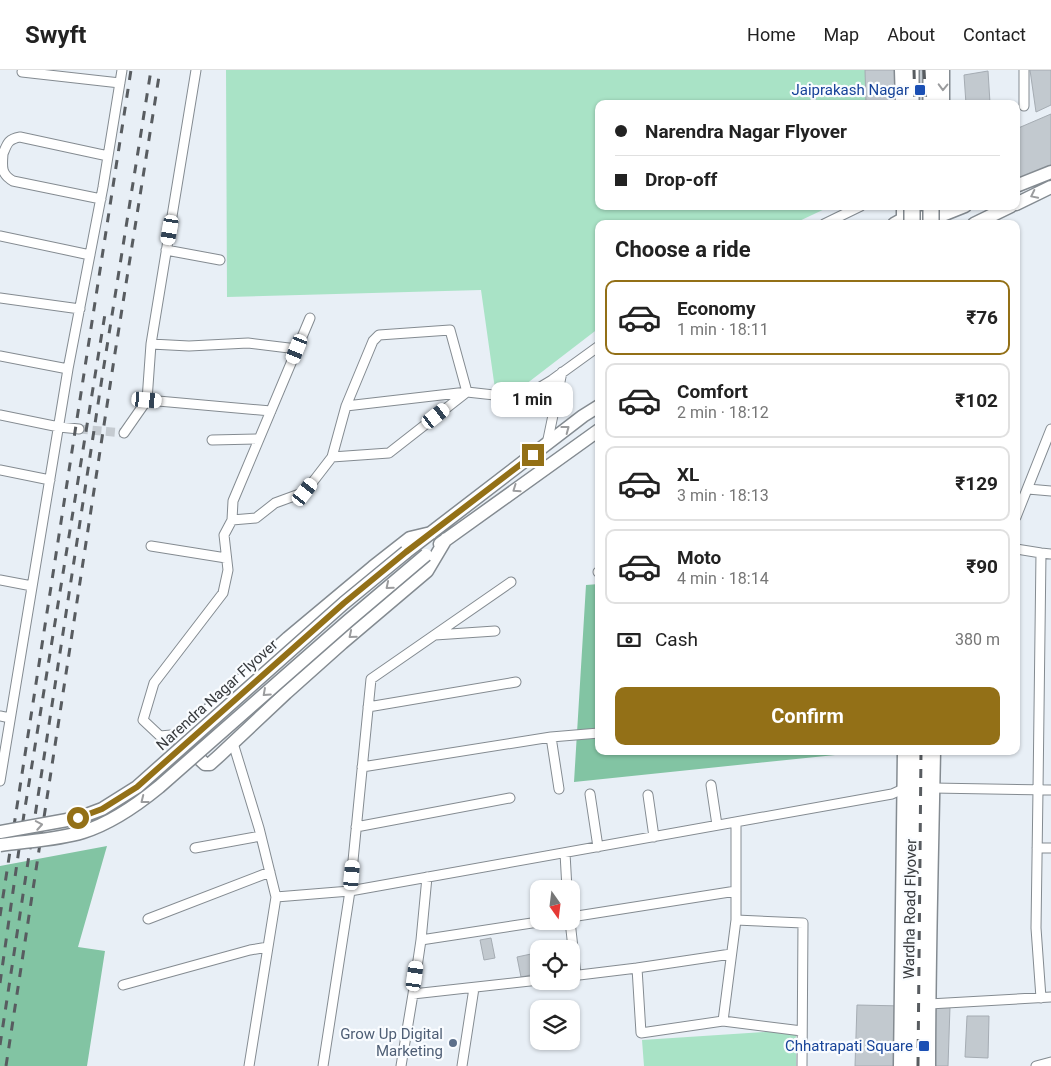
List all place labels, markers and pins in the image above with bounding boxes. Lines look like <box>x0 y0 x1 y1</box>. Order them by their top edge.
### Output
place label: Jaiprakash Nagar <box>792 81 909 99</box>
marker: Jaiprakash Nagar <box>913 83 927 97</box>
place label: Grow Up Digital Marketing <box>340 1025 443 1060</box>
marker: Grow Up Digital Marketing <box>447 1037 459 1049</box>
place label: Chhatrapati Square <box>785 1037 913 1055</box>
marker: Chhatrapati Square <box>917 1039 931 1053</box>

